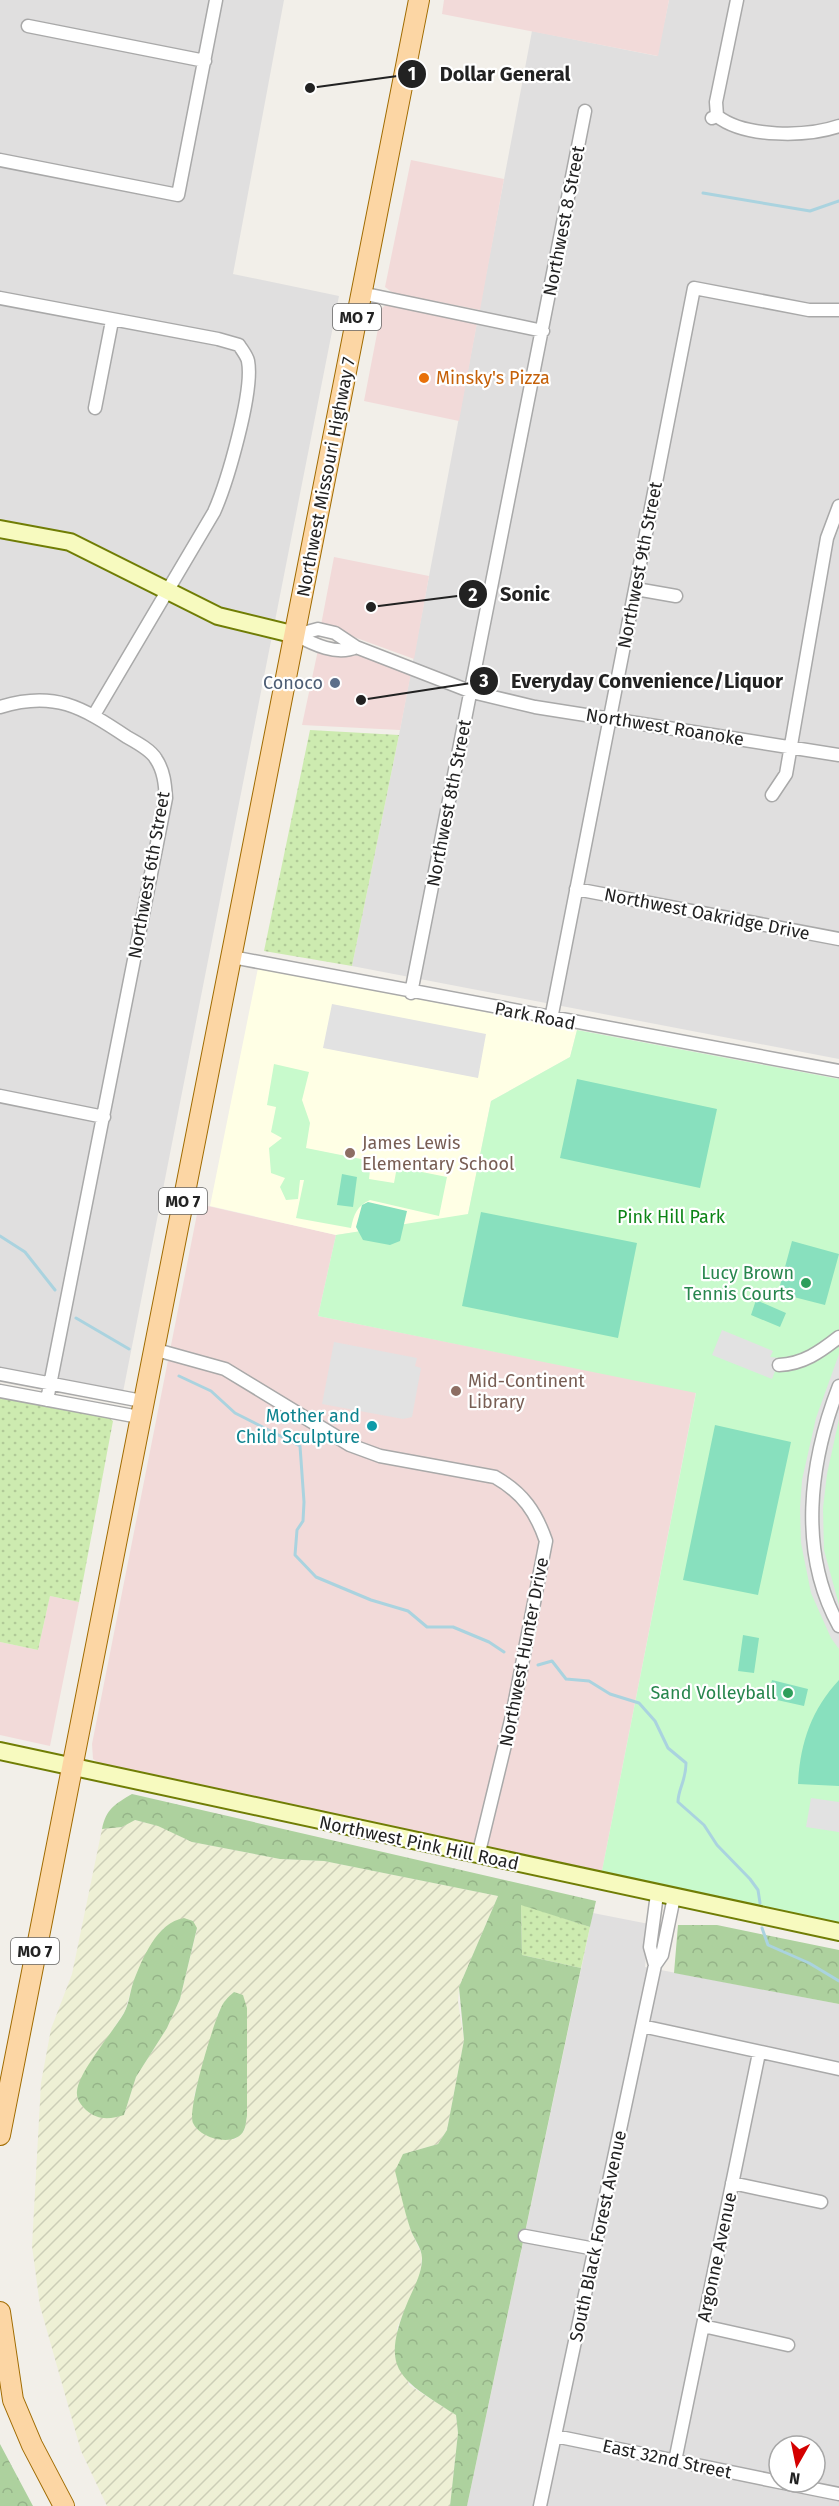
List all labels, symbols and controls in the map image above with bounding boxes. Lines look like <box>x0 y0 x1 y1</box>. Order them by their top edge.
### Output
callout: Dollar General <box>397 55 582 93</box>
text: Dollar General <box>440 62 570 86</box>
text: 1 <box>408 63 416 85</box>
street label: Northwest 8 Street <box>539 143 589 298</box>
road number: MO 7 <box>333 304 381 330</box>
street label: Northwest Missouri Highway 7 <box>292 355 360 599</box>
place label: Minsky's Pizza <box>436 367 550 389</box>
marker: Minsky's Pizza <box>417 371 431 385</box>
street label: Northwest 9th Street <box>613 479 667 650</box>
callout: Sonic <box>458 575 562 613</box>
text: Sonic <box>500 582 550 606</box>
text: 2 <box>468 584 478 606</box>
callout: Everyday Convenience/Liquor <box>469 662 795 700</box>
text: Everyday Convenience/Liquor <box>511 669 784 693</box>
text: 3 <box>478 670 489 692</box>
place label: Conoco <box>263 672 323 694</box>
marker: Conoco <box>328 676 342 690</box>
street label: Northwest Roanoke <box>584 704 746 750</box>
street label: Northwest 8th Street <box>422 717 476 888</box>
street label: Northwest 6th Street <box>123 789 175 960</box>
street label: Northwest Oakridge Drive <box>602 883 812 945</box>
street label: Park Road <box>493 997 577 1035</box>
place label: James Lewis Elementary School <box>362 1132 514 1175</box>
marker: James Lewis Elementary School <box>343 1146 357 1160</box>
road number: MO 7 <box>159 1188 207 1214</box>
park label: Pink Hill Park <box>617 1206 726 1228</box>
place label: Lucy Brown Tennis Courts <box>684 1262 794 1305</box>
marker: Lucy Brown Tennis Courts <box>799 1276 813 1290</box>
place label: Mid-Continent Library <box>468 1370 585 1413</box>
marker: Mid-Continent Library <box>449 1384 463 1398</box>
place label: Mother and Child Sculpture <box>236 1405 360 1448</box>
marker: Mother and Child Sculpture <box>365 1419 379 1433</box>
street label: Northwest Hunter Drive <box>495 1555 553 1749</box>
place label: Sand Volleyball <box>651 1682 776 1704</box>
marker: Sand Volleyball <box>781 1686 795 1700</box>
street label: Northwest Pink Hill Road <box>317 1811 521 1875</box>
road number: MO 7 <box>11 1938 59 1964</box>
street label: South Black Forest Avenue <box>565 2128 631 2344</box>
street label: Argonne Avenue <box>693 2190 741 2324</box>
north arrow <box>767 2434 827 2494</box>
street label: East 32nd Street <box>600 2435 734 2484</box>
text: N <box>788 2468 801 2489</box>

